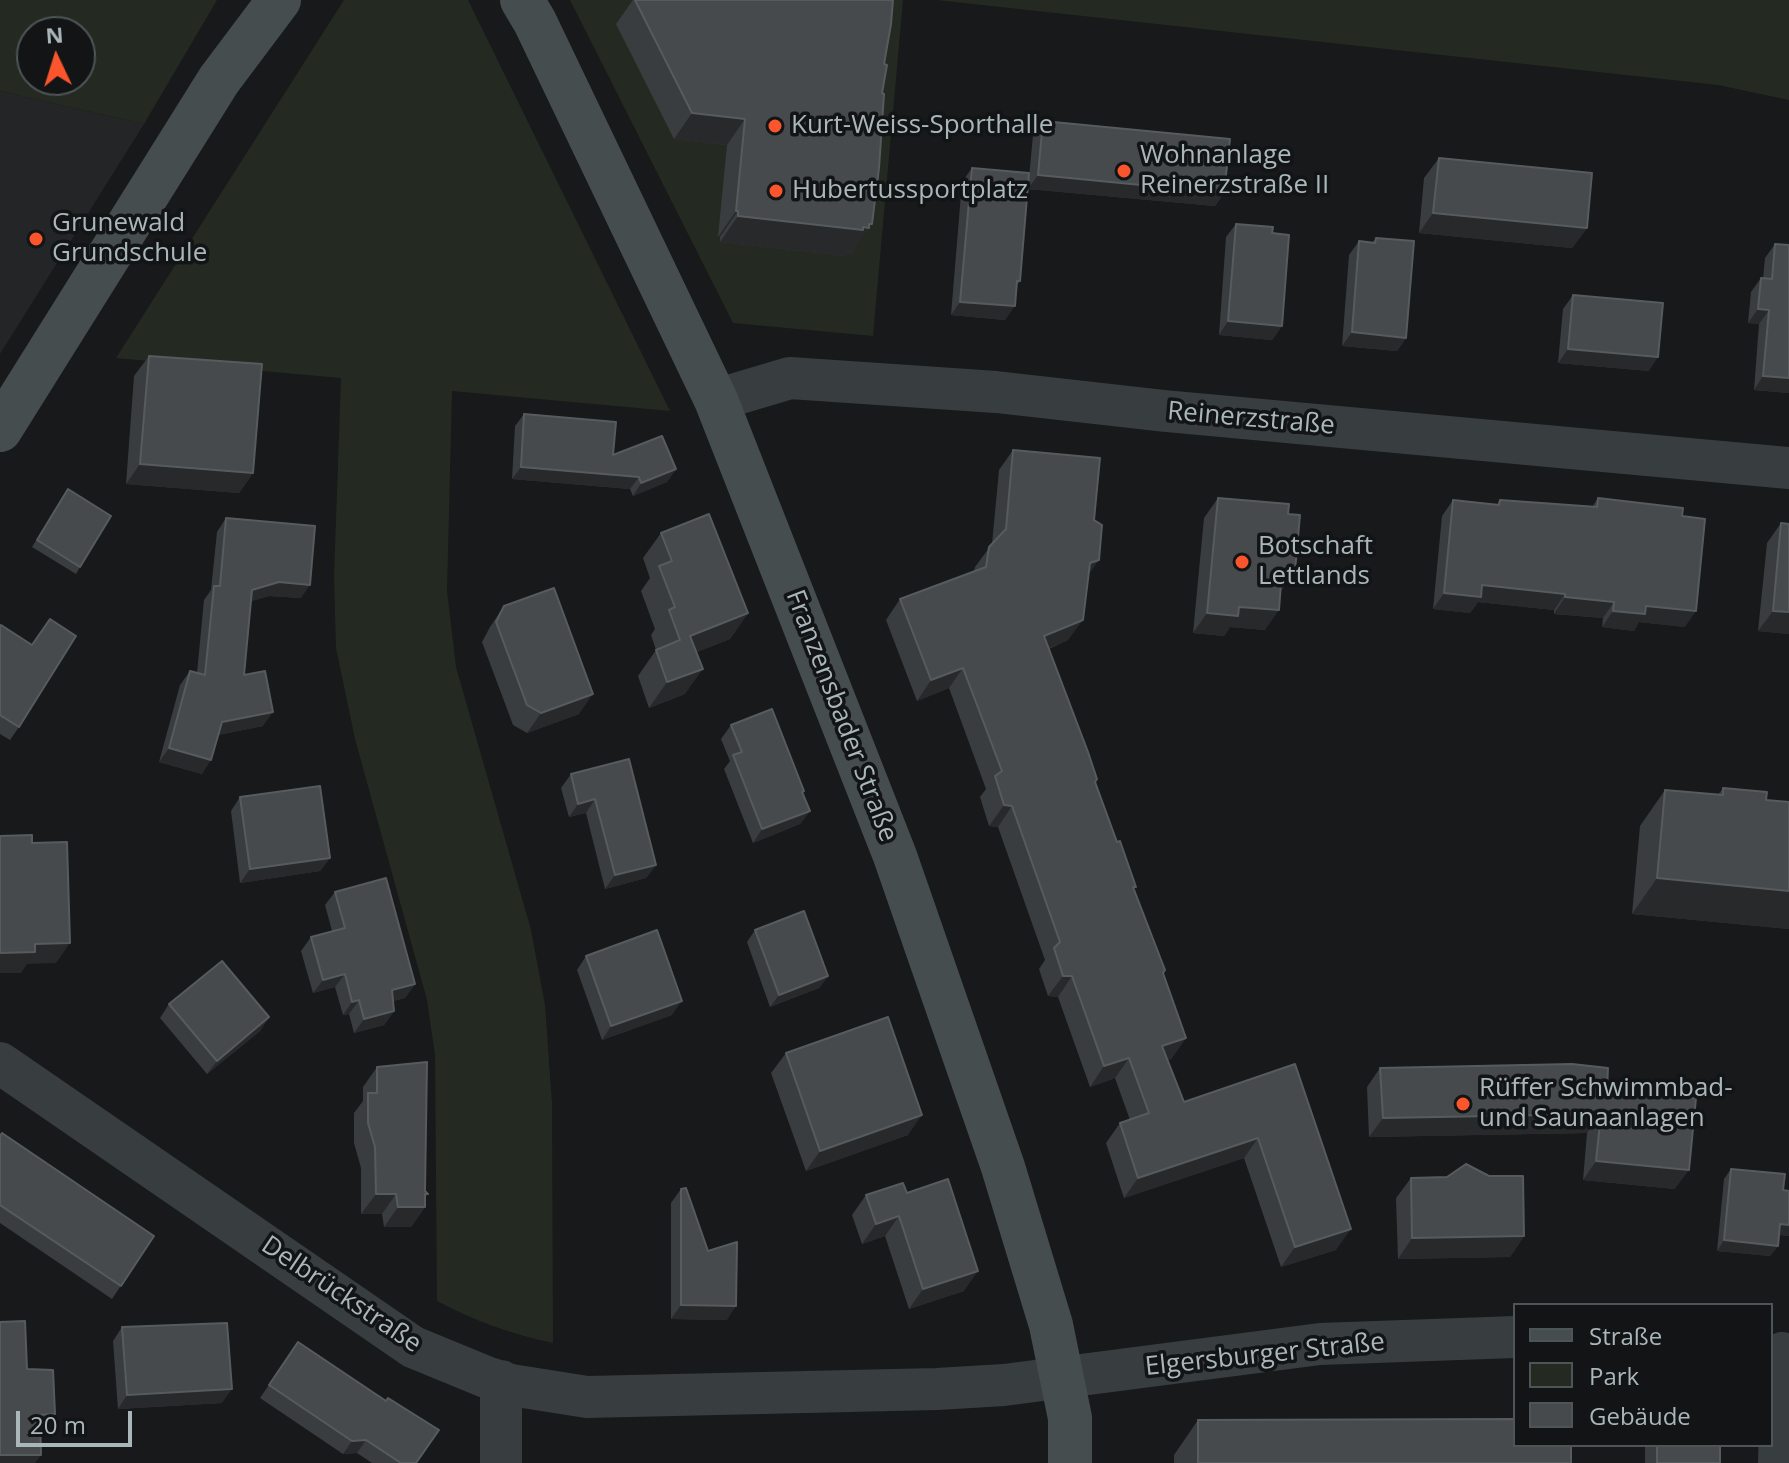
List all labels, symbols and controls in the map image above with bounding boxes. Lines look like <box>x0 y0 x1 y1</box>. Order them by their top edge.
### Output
north arrow <box>16 16 96 96</box>
text: N <box>44 18 64 50</box>
place label: Kurt-Weiss-Sporthalle <box>791 110 1053 142</box>
marker: Kurt-Weiss-Sporthalle <box>766 117 784 135</box>
place label: Wohnanlage Reinerzstraße II <box>1140 140 1329 202</box>
marker: Wohnanlage Reinerzstraße II <box>1115 162 1133 180</box>
place label: Hubertussportplatz <box>792 175 1028 207</box>
marker: Hubertussportplatz <box>767 182 785 200</box>
place label: Grunewald Grundschule <box>52 208 207 270</box>
marker: Grunewald Grundschule <box>27 230 45 248</box>
street label: Reinerzstraße <box>1166 396 1336 442</box>
place label: Botschaft Lettlands <box>1258 531 1373 592</box>
marker: Botschaft Lettlands <box>1233 553 1251 571</box>
street label: Franzensbader Straße <box>779 586 903 846</box>
place label: Rüffer Schwimmbad- und Saunaanlagen <box>1479 1073 1733 1134</box>
marker: Rüffer Schwimmbad- und Saunaanlagen <box>1454 1095 1472 1113</box>
street label: Delbrückstraße <box>255 1230 427 1360</box>
legend <box>1513 1303 1773 1447</box>
text: Straße <box>1589 1319 1662 1352</box>
street label: Elgersburger Straße <box>1144 1327 1386 1383</box>
text: Park <box>1589 1359 1639 1392</box>
scale bar <box>20 1395 136 1445</box>
text: Gebäude <box>1589 1399 1691 1432</box>
text: 20 m <box>30 1408 86 1441</box>

